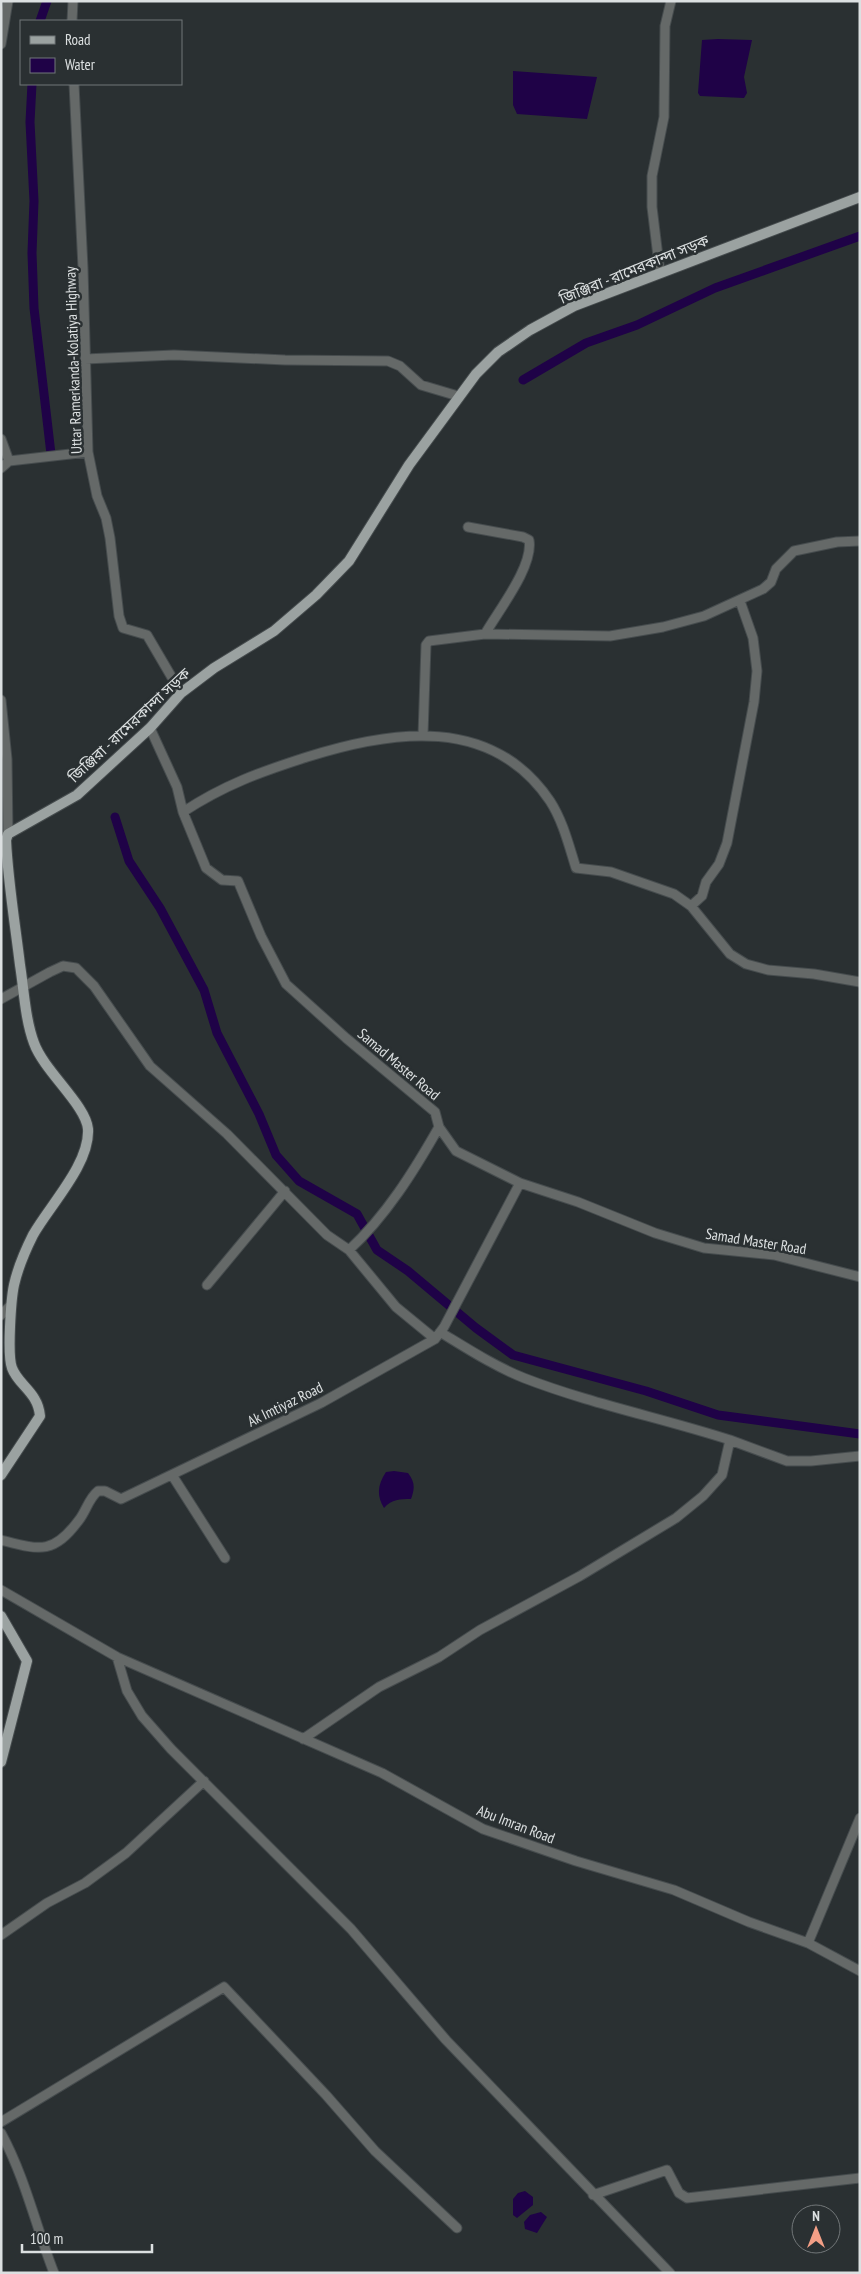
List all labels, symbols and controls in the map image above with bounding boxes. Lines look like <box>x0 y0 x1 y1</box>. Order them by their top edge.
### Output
legend <box>20 20 182 85</box>
text: Road <box>65 30 91 49</box>
text: Water <box>65 55 96 74</box>
street label: জিঞ্জিরা - রামেরকান্দা সড়ক <box>556 230 712 308</box>
street label: Uttar Ramerkanda-Kolatiya Highway <box>60 265 86 454</box>
street label: জিঞ্জিরা - রামেরকান্দা সড়ক <box>63 663 194 787</box>
street label: Samad Master Road <box>354 1024 444 1104</box>
street label: Samad Master Road <box>704 1224 808 1258</box>
street label: Ak Imtiyaz Road <box>244 1378 326 1430</box>
street label: Abu Imran Road <box>474 1800 558 1848</box>
north arrow <box>791 2204 841 2254</box>
text: N <box>812 2207 820 2225</box>
scale bar <box>22 2222 152 2254</box>
text: 100 m <box>30 2229 63 2248</box>

